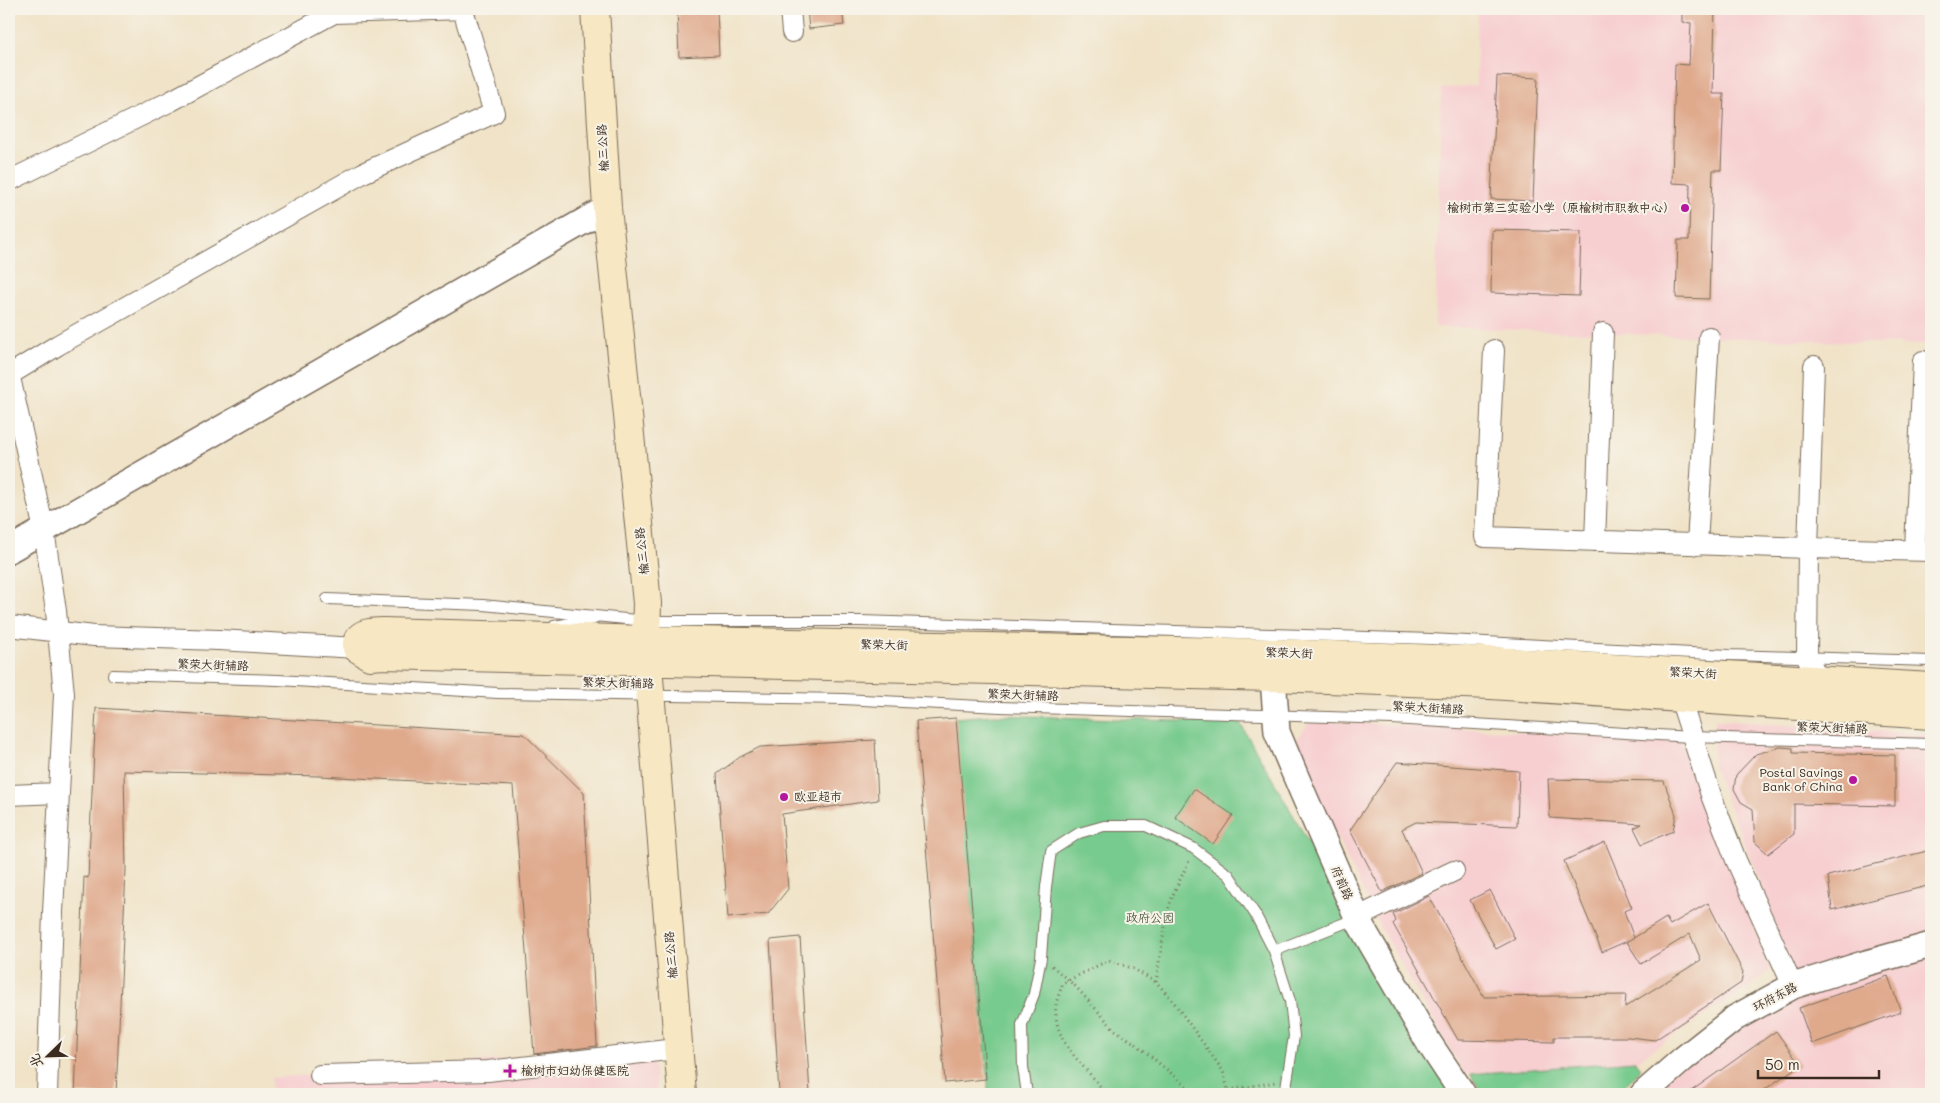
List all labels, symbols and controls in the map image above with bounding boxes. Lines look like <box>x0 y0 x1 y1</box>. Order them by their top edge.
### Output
street label: 榆三公路 <box>593 124 611 172</box>
place label: 榆树市第三实验小学（原榆树市职教中心） <box>1447 199 1675 215</box>
marker: 榆树市第三实验小学（原榆树市职教中心） <box>1679 202 1691 214</box>
street label: 榆三公路 <box>631 526 651 576</box>
street label: 繁荣大街 <box>860 636 908 652</box>
street label: 繁荣大街 <box>1265 643 1313 661</box>
street label: 繁荣大街辅路 <box>177 655 249 673</box>
street label: 繁荣大街 <box>1669 663 1717 681</box>
street label: 繁荣大街辅路 <box>582 673 654 691</box>
street label: 繁荣大街辅路 <box>987 685 1059 703</box>
street label: 繁荣大街辅路 <box>1392 697 1464 717</box>
street label: 繁荣大街辅路 <box>1796 718 1868 736</box>
place label: Postal Savings Bank of China <box>1759 764 1843 794</box>
marker: Postal Savings Bank of China <box>1847 774 1859 786</box>
place label: 欧亚超市 <box>794 788 842 804</box>
marker: 欧亚超市 <box>778 791 790 803</box>
street label: 府前路 <box>1328 863 1358 902</box>
park label: 政府公园 <box>1126 909 1174 925</box>
street label: 榆三公路 <box>660 930 680 980</box>
street label: 环府东路 <box>1750 978 1799 1014</box>
north arrow <box>22 1030 72 1080</box>
scale bar <box>1758 1048 1879 1080</box>
text: 北 <box>24 1051 47 1071</box>
text: 50 m <box>1765 1054 1800 1074</box>
place label: 榆树市妇幼保健医院 <box>521 1062 629 1078</box>
marker: 榆树市妇幼保健医院 <box>503 1064 517 1078</box>

